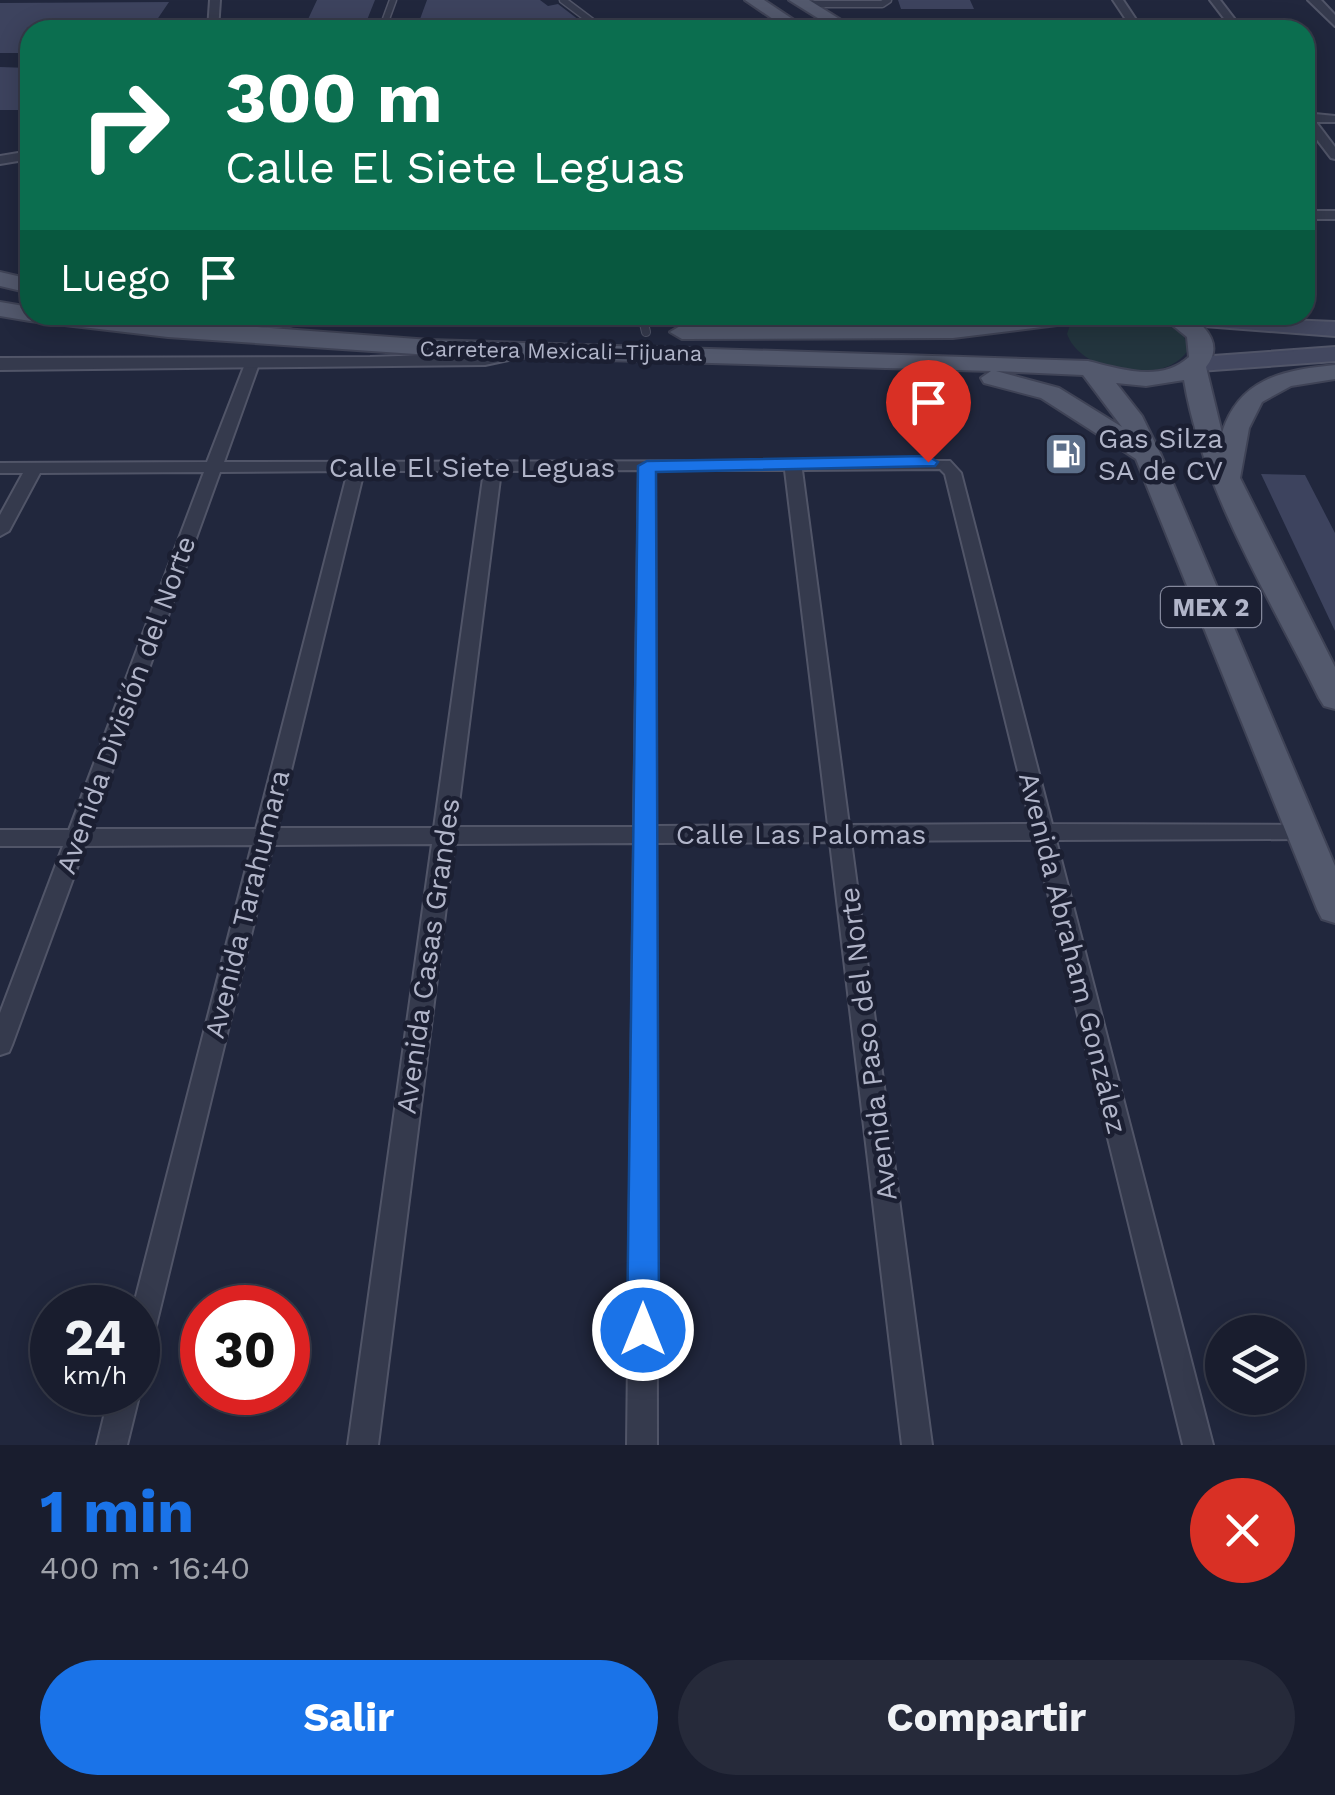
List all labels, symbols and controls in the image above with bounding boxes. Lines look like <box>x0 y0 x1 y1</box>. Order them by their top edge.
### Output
text: 300 m <box>225 57 443 139</box>
icon: right <box>60 60 190 190</box>
text: Calle El Siete Leguas <box>225 141 686 194</box>
icon: arrive <box>191 250 246 305</box>
text: Luego <box>60 256 171 300</box>
street label: Carretera Mexicali–Tijuana <box>419 336 703 366</box>
pin <box>886 360 971 463</box>
icon: arrive <box>901 375 956 430</box>
place label: Gas Silza SA de CV <box>1098 422 1223 487</box>
fuel station icon: Gas Silza SA de CV <box>1043 431 1089 477</box>
street label: Calle El Siete Leguas <box>329 451 615 484</box>
street label: Avenida División del Norte <box>49 532 203 878</box>
road number: MEX 2 <box>1161 587 1261 627</box>
street label: Avenida Tarahumara <box>198 766 296 1042</box>
street label: Avenida Abraham González <box>1012 769 1134 1137</box>
street label: Avenida Casas Grandes <box>390 796 466 1116</box>
street label: Calle Las Palomas <box>676 818 926 851</box>
street label: Avenida Paso del Norte <box>832 885 904 1203</box>
position arrow <box>591 1278 695 1382</box>
speed limit sign: 30 <box>180 1285 310 1415</box>
text: 24 <box>64 1308 126 1367</box>
map controls <box>1205 1315 1305 1415</box>
button: layers <box>1205 1315 1305 1415</box>
text: km/h <box>63 1361 127 1390</box>
text: 1 min <box>40 1476 194 1547</box>
button: close <box>1190 1478 1295 1583</box>
text: 400 m · 16:40 <box>40 1549 250 1587</box>
button: Salir <box>40 1660 658 1775</box>
button: Compartir <box>678 1660 1295 1775</box>

